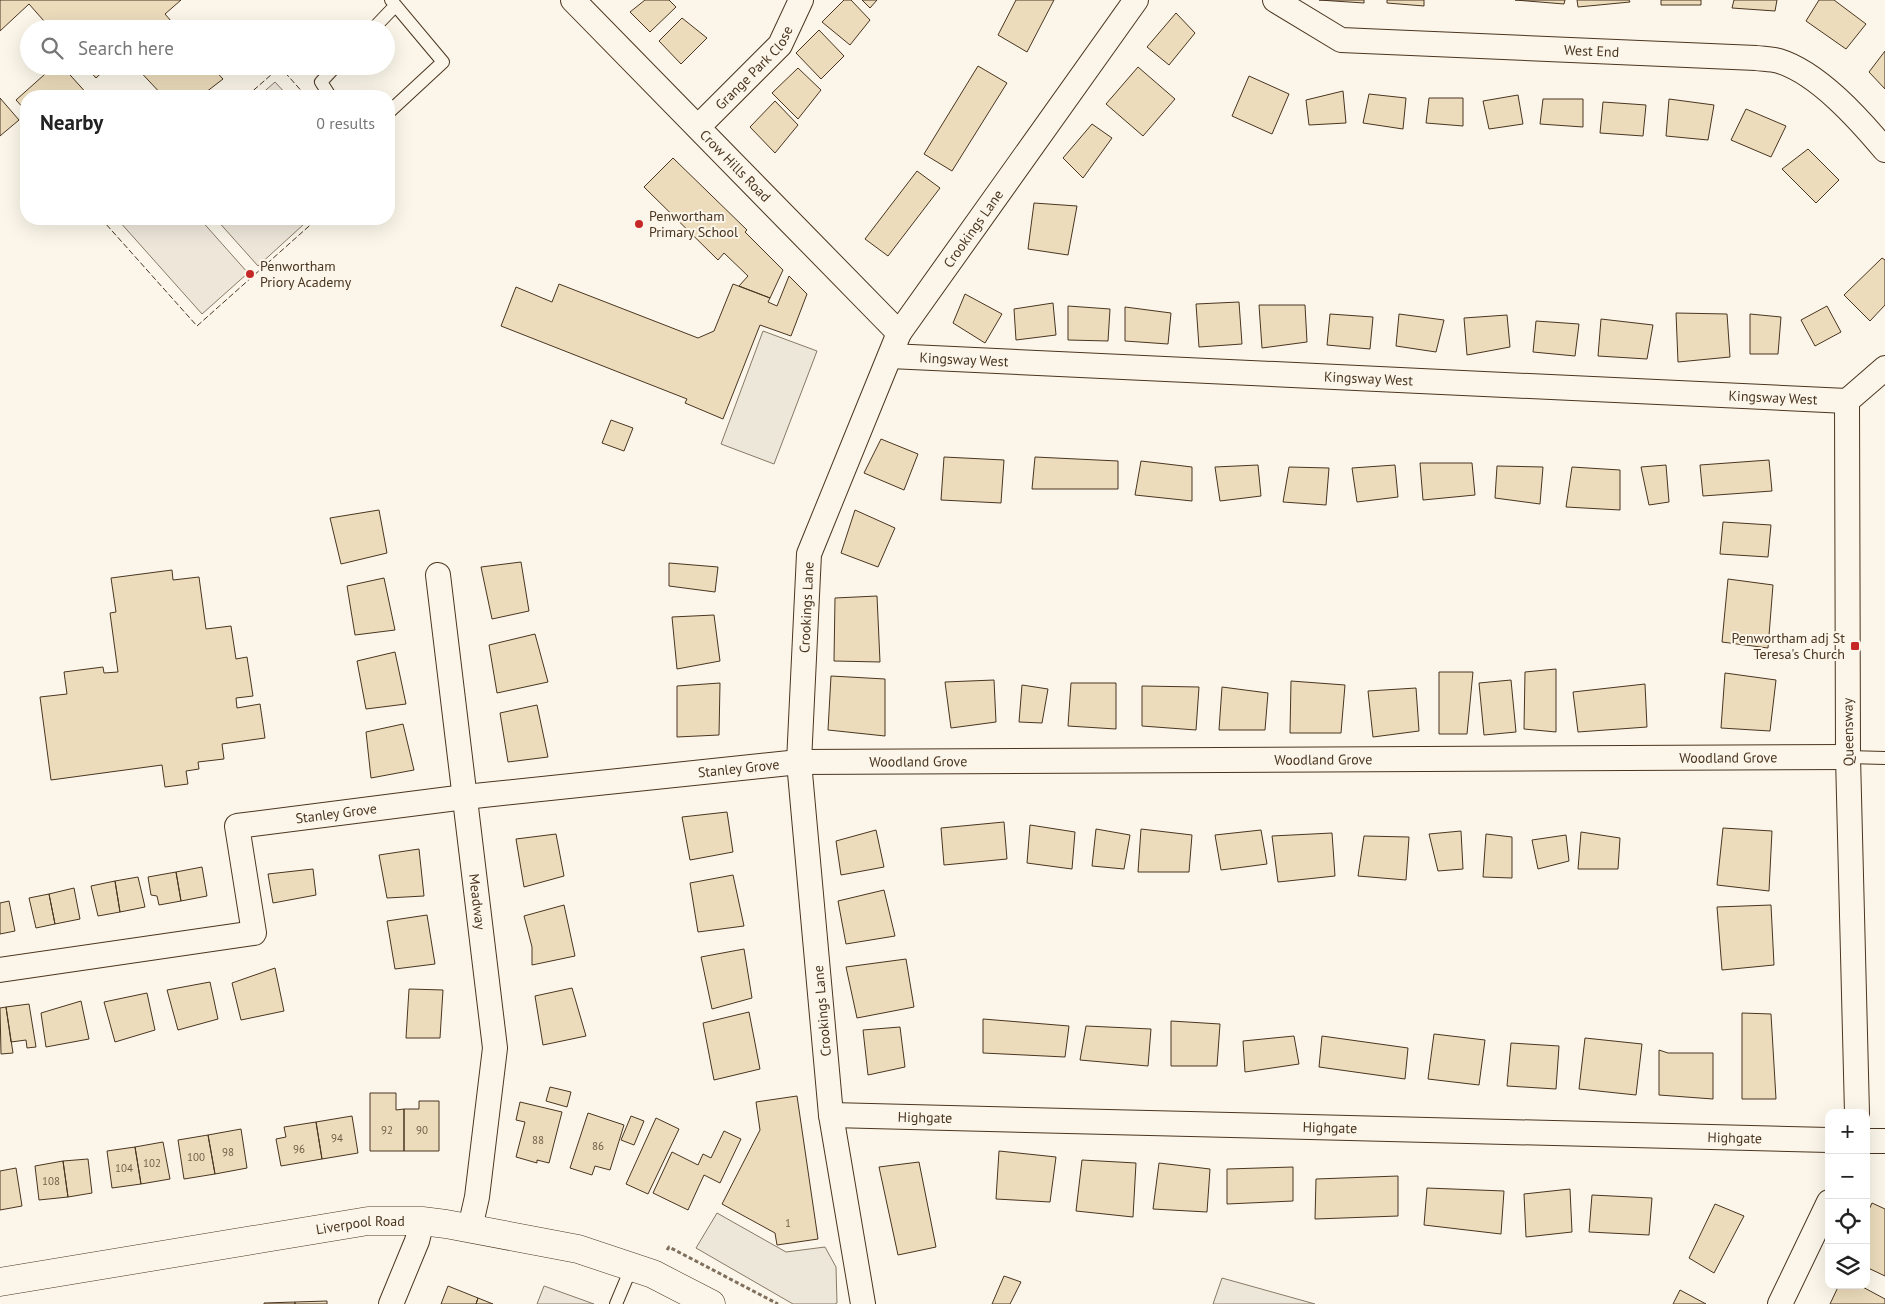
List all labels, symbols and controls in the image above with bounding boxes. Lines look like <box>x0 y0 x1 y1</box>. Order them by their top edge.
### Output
search box <box>20 20 395 75</box>
street label: Grange Park Close <box>711 23 797 114</box>
icon: search <box>38 34 66 62</box>
text: Search here <box>78 36 174 60</box>
street label: West End <box>1564 41 1620 61</box>
text: Nearby <box>40 109 103 136</box>
text: 0 results <box>316 113 375 133</box>
street label: Crow Hills Road <box>696 126 775 206</box>
street label: Crookings Lane <box>939 186 1007 271</box>
place label: Penwortham Primary School <box>649 207 738 241</box>
marker: Penwortham Primary School <box>633 218 645 230</box>
place label: Penwortham Priory Academy <box>260 257 352 291</box>
marker: Penwortham Priory Academy <box>244 268 256 280</box>
street label: Kingsway West <box>919 348 1009 371</box>
street label: Kingsway West <box>1324 367 1414 390</box>
street label: Kingsway West <box>1728 386 1818 409</box>
street label: Crookings Lane <box>795 561 818 654</box>
place label: Penwortham adj St Teresa's Church <box>1732 629 1845 663</box>
marker: Penwortham adj St Teresa's Church <box>1849 640 1861 652</box>
street label: Queensway <box>1838 697 1858 766</box>
street label: Woodland Grove <box>1679 748 1777 767</box>
street label: Woodland Grove <box>1274 750 1372 769</box>
street label: Woodland Grove <box>869 752 967 771</box>
street label: Stanley Grove <box>697 755 780 782</box>
street label: Stanley Grove <box>294 799 378 827</box>
street label: Meadway <box>465 873 490 931</box>
street label: Crookings Lane <box>809 965 835 1057</box>
street label: Highgate <box>897 1108 952 1127</box>
map controls <box>1825 1109 1870 1289</box>
button: + <box>1825 1109 1870 1154</box>
street label: Highgate <box>1302 1118 1357 1137</box>
house number: 92 <box>381 1123 393 1137</box>
house number: 90 <box>416 1123 428 1137</box>
street label: Highgate <box>1707 1128 1762 1147</box>
house number: 94 <box>331 1131 343 1145</box>
house number: 88 <box>532 1133 544 1147</box>
house number: 86 <box>592 1139 604 1153</box>
house number: 96 <box>293 1142 305 1156</box>
house number: 98 <box>222 1145 234 1159</box>
house number: 100 <box>187 1150 205 1164</box>
button: − <box>1825 1154 1870 1199</box>
house number: 102 <box>143 1156 161 1170</box>
house number: 104 <box>115 1161 133 1175</box>
house number: 108 <box>42 1174 60 1188</box>
button: locate <box>1825 1199 1870 1244</box>
street label: Liverpool Road <box>314 1212 405 1239</box>
house number: 1 <box>785 1216 791 1230</box>
button: layers <box>1825 1244 1870 1289</box>

